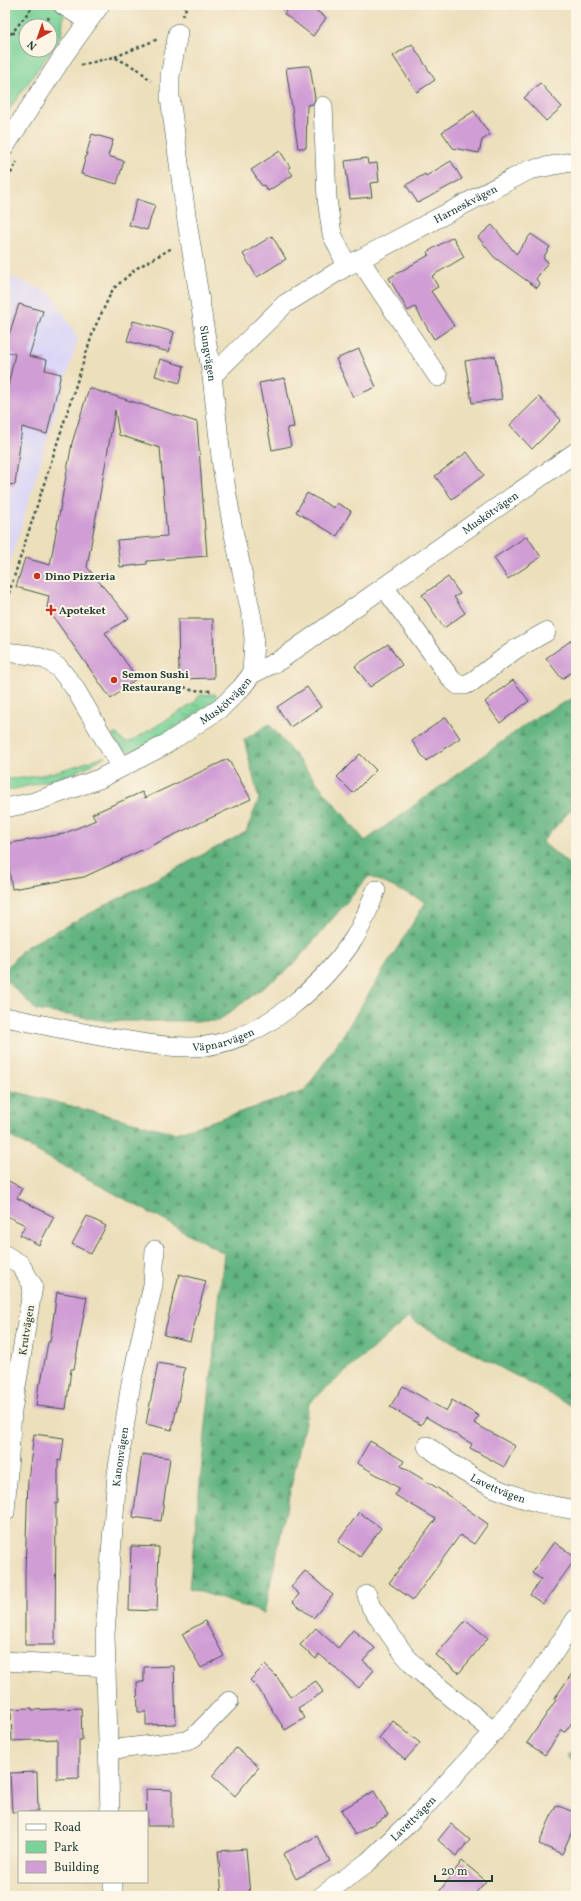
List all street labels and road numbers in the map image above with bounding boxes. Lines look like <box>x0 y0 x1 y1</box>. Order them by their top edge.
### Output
street label: Harneskvägen <box>432 182 501 228</box>
street label: Slungvägen <box>195 325 219 383</box>
street label: Muskötvägen <box>460 488 522 539</box>
street label: Muskötvägen <box>197 674 256 729</box>
street label: Väpnarvägen <box>192 1025 258 1056</box>
street label: Krutvägen <box>16 1304 39 1357</box>
street label: Kanonvägen <box>110 1426 133 1487</box>
street label: Lavettvägen <box>467 1471 527 1508</box>
street label: Lavettvägen <box>388 1793 440 1845</box>

